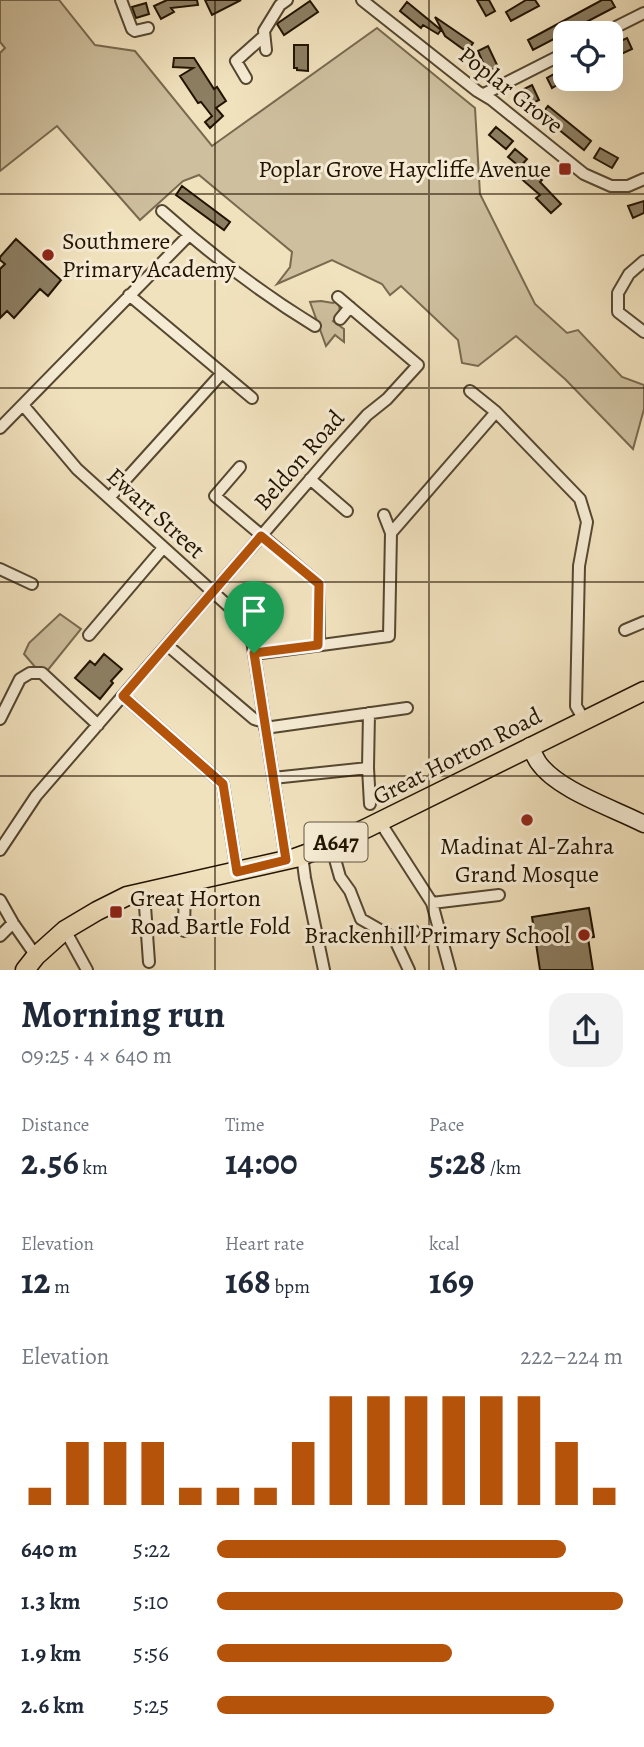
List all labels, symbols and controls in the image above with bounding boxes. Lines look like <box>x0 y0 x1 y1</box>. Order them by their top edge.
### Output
map controls <box>553 21 623 91</box>
button: locate <box>553 21 623 91</box>
street label: Poplar Grove <box>452 39 570 141</box>
place label: Poplar Grove Haycliffe Avenue <box>258 153 551 185</box>
marker: Poplar Grove Haycliffe Avenue <box>557 161 573 177</box>
place label: Southmere Primary Academy <box>62 225 236 285</box>
marker: Southmere Primary Academy <box>40 247 56 263</box>
street label: Beldon Road <box>246 403 352 517</box>
street label: Ewart Street <box>100 460 212 566</box>
pin <box>224 581 284 653</box>
icon: arrive <box>235 592 273 630</box>
street label: Great Horton Road <box>367 700 547 812</box>
marker: Madinat Al-Zahra Grand Mosque <box>519 812 535 828</box>
road number: A647 <box>304 822 368 862</box>
place label: Madinat Al-Zahra Grand Mosque <box>440 830 615 890</box>
place label: Great Horton Road Bartle Fold <box>130 882 291 942</box>
marker: Great Horton Road Bartle Fold <box>108 904 124 920</box>
place label: Brackenhill Primary School <box>304 919 570 951</box>
marker: Brackenhill Primary School <box>576 927 592 943</box>
text: Morning run <box>21 988 225 1040</box>
button: share <box>549 993 623 1067</box>
text: 09:25 · 4 × 640 m <box>21 1040 172 1071</box>
text: Distance <box>21 1112 89 1138</box>
text: Time <box>225 1112 264 1138</box>
text: Pace <box>429 1112 464 1138</box>
text: 2.56 <box>21 1138 79 1186</box>
text: 14:00 <box>225 1138 298 1186</box>
text: 5:28 <box>429 1138 486 1186</box>
text: km <box>79 1155 108 1181</box>
text: /km <box>486 1155 521 1181</box>
text: Elevation <box>21 1231 94 1257</box>
text: Heart rate <box>225 1231 304 1257</box>
text: kcal <box>429 1231 459 1257</box>
text: 12 <box>21 1257 50 1305</box>
text: 168 <box>225 1257 271 1305</box>
text: 169 <box>429 1257 474 1305</box>
text: m <box>50 1274 70 1300</box>
text: bpm <box>271 1274 310 1300</box>
text: Elevation <box>21 1341 109 1372</box>
text: 222–224 m <box>520 1341 623 1372</box>
text: 640 m <box>21 1534 77 1565</box>
text: 5:22 <box>133 1534 170 1565</box>
text: 1.3 km <box>21 1586 81 1617</box>
text: 5:10 <box>133 1586 169 1617</box>
text: 1.9 km <box>21 1638 81 1669</box>
text: 5:56 <box>133 1638 169 1669</box>
text: 2.6 km <box>21 1690 84 1721</box>
text: 5:25 <box>133 1690 169 1721</box>

